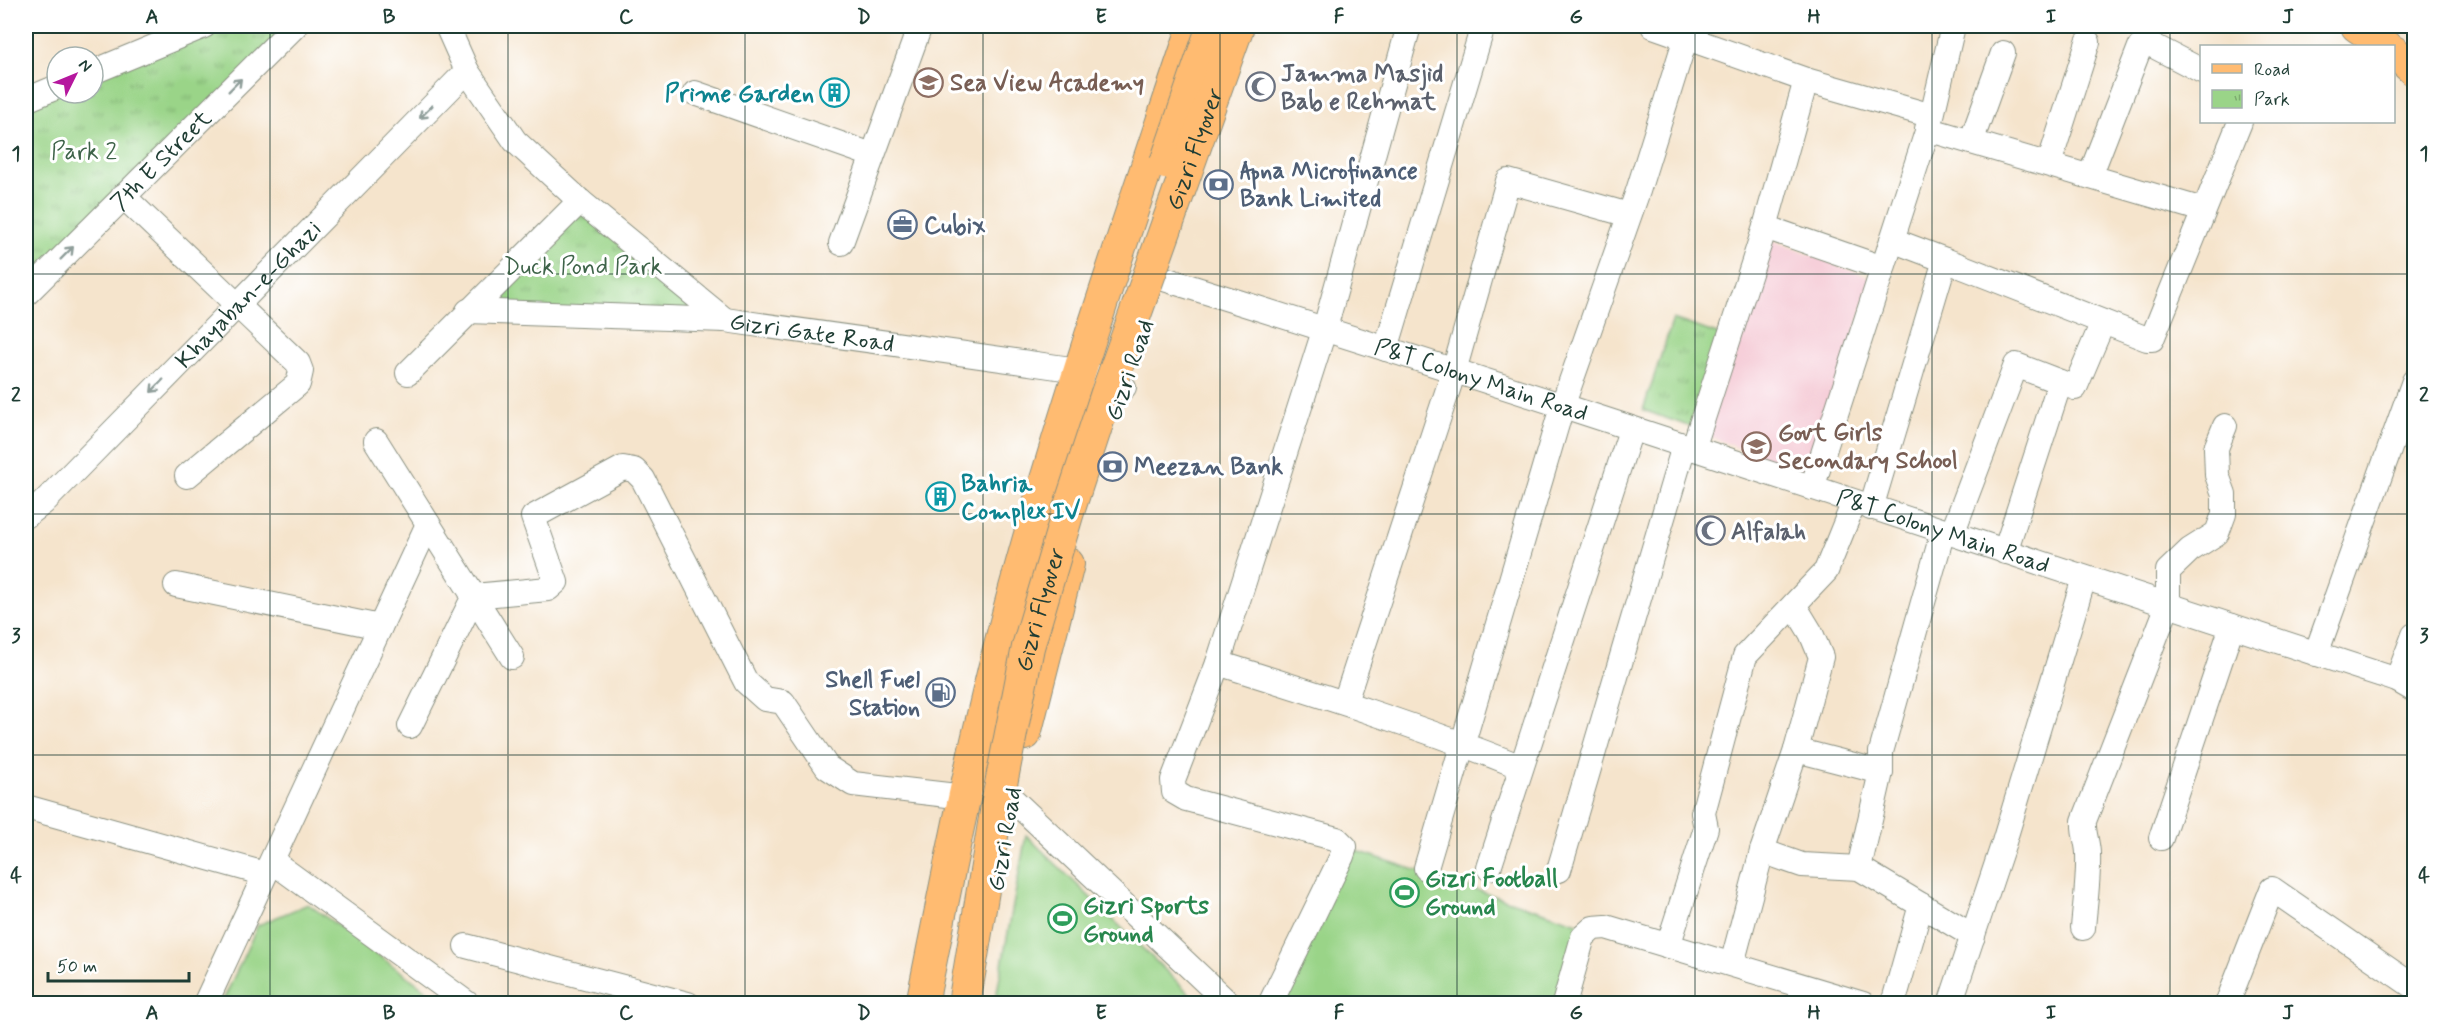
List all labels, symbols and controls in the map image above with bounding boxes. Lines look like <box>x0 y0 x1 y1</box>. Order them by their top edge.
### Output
text: A <box>145 4 159 31</box>
text: B <box>383 4 396 31</box>
text: C <box>619 4 634 31</box>
text: D <box>857 4 871 31</box>
text: E <box>1095 4 1107 31</box>
text: F <box>1334 4 1345 31</box>
text: G <box>1569 4 1583 31</box>
text: H <box>1807 4 1821 31</box>
text: I <box>2046 4 2056 31</box>
text: J <box>2282 4 2294 31</box>
north arrow <box>45 45 105 105</box>
legend <box>2200 45 2395 123</box>
text: N <box>74 55 96 77</box>
text: Road <box>2254 58 2290 82</box>
place label: Jamma Masjid Bab e Rehmat <box>1281 59 1443 118</box>
school or university icon: Sea View Academy <box>913 66 945 98</box>
place label: Sea View Academy <box>950 68 1144 99</box>
mosque icon: Jamma Masjid Bab e Rehmat <box>1244 71 1276 103</box>
building icon: Prime Garden <box>819 77 851 109</box>
one-way arrow <box>227 78 242 93</box>
place label: Prime Garden <box>665 79 814 110</box>
street label: Gizri Flyover <box>1159 84 1232 215</box>
text: Park <box>2254 88 2290 112</box>
street label: 7th E Street <box>104 104 219 218</box>
one-way arrow <box>419 105 434 120</box>
park label: Park 2 <box>51 137 117 168</box>
text: 1 <box>12 141 20 168</box>
text: 1 <box>2420 141 2428 168</box>
place label: Apna Microfinance Bank Limited <box>1240 156 1418 215</box>
bank icon: Apna Microfinance Bank Limited <box>1203 168 1235 200</box>
office icon: Cubix <box>887 209 919 241</box>
place label: Cubix <box>924 211 986 242</box>
street label: Khayaban-e-Ghazi <box>169 214 329 376</box>
one-way arrow <box>59 245 74 260</box>
park label: Duck Pond Park <box>504 252 662 283</box>
street label: Gizri Gate Road <box>727 307 896 361</box>
street label: Gizri Road <box>1099 316 1162 425</box>
street label: P&T Colony Main Road <box>1370 332 1591 430</box>
one-way arrow <box>149 378 164 393</box>
text: 2 <box>11 382 21 409</box>
text: 2 <box>2419 382 2429 409</box>
place label: Govt Girls Secondary School <box>1778 418 1958 477</box>
school or university icon: Govt Girls Secondary School <box>1741 430 1773 462</box>
bank icon: Meezan Bank <box>1097 450 1129 482</box>
place label: Meezan Bank <box>1134 452 1283 483</box>
place label: Bahria Complex IV <box>961 469 1081 528</box>
building icon: Bahria Complex IV <box>924 481 956 513</box>
street label: P&T Colony Main Road <box>1832 483 2053 582</box>
mosque icon: Alfalah <box>1694 515 1726 547</box>
place label: Alfalah <box>1731 517 1806 548</box>
street label: Gizri Flyover <box>1009 544 1074 675</box>
text: 3 <box>11 623 21 650</box>
text: 3 <box>2419 623 2429 650</box>
place label: Shell Fuel Station <box>825 665 920 724</box>
fuel station icon: Shell Fuel Station <box>925 677 957 709</box>
street label: Gizri Road <box>981 785 1030 894</box>
text: 4 <box>10 863 22 890</box>
text: 4 <box>2418 863 2430 890</box>
place label: Gizri Football Ground <box>1425 864 1558 923</box>
sports icon: Gizri Football Ground <box>1388 876 1420 908</box>
place label: Gizri Sports Ground <box>1083 891 1209 950</box>
sports icon: Gizri Sports Ground <box>1046 903 1078 935</box>
scale bar <box>48 945 189 983</box>
text: 50 m <box>57 955 97 979</box>
text: A <box>145 1000 159 1027</box>
text: B <box>383 1000 396 1027</box>
text: C <box>619 1000 634 1027</box>
text: D <box>857 1000 871 1027</box>
text: E <box>1095 1000 1107 1027</box>
text: F <box>1334 1000 1345 1027</box>
text: G <box>1569 1000 1583 1027</box>
text: H <box>1807 1000 1821 1027</box>
text: I <box>2046 1000 2056 1027</box>
text: J <box>2282 1000 2294 1027</box>

